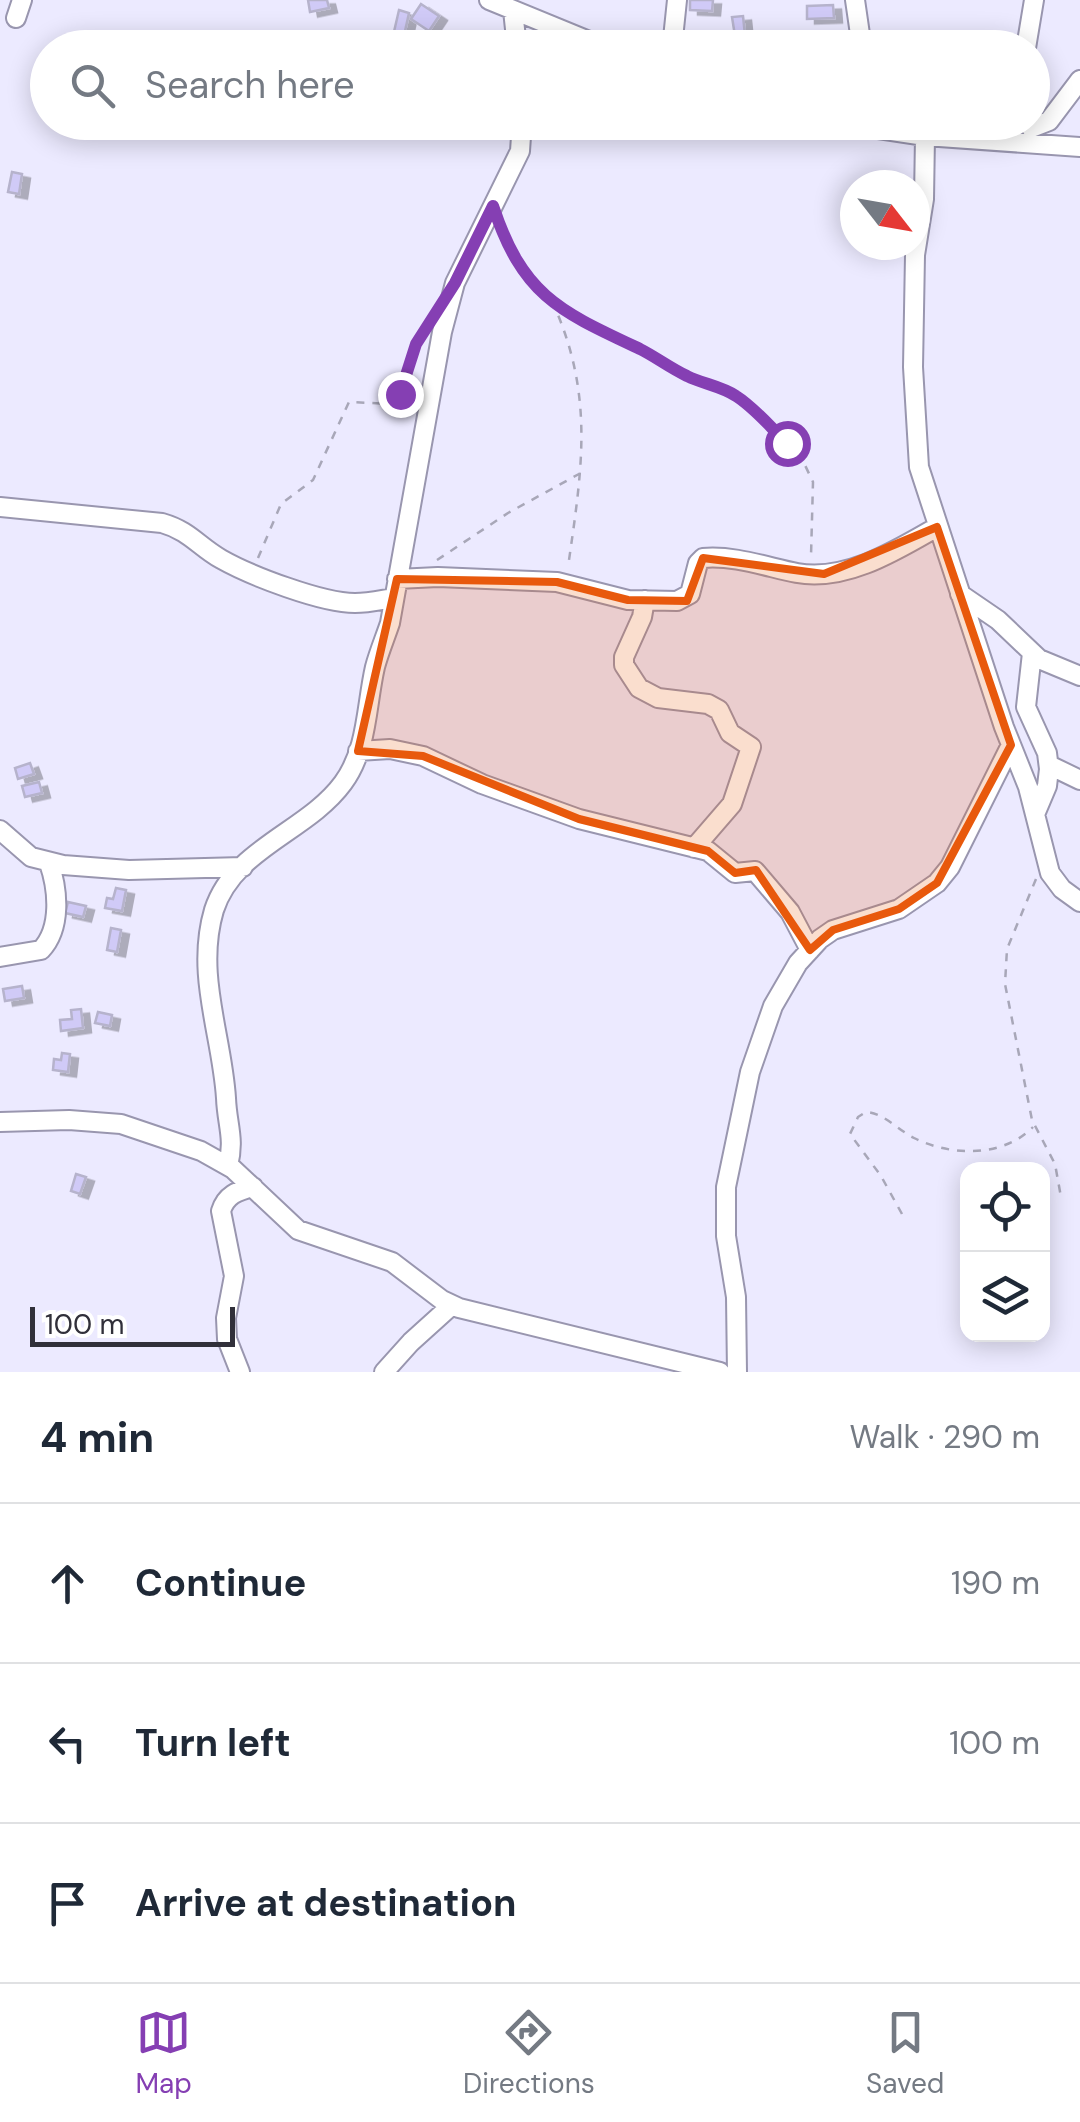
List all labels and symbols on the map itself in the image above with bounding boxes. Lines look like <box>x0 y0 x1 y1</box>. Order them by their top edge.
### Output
north arrow <box>840 170 930 260</box>
route end <box>378 372 424 418</box>
route start <box>765 421 811 467</box>
scale bar <box>30 1302 235 1346</box>

